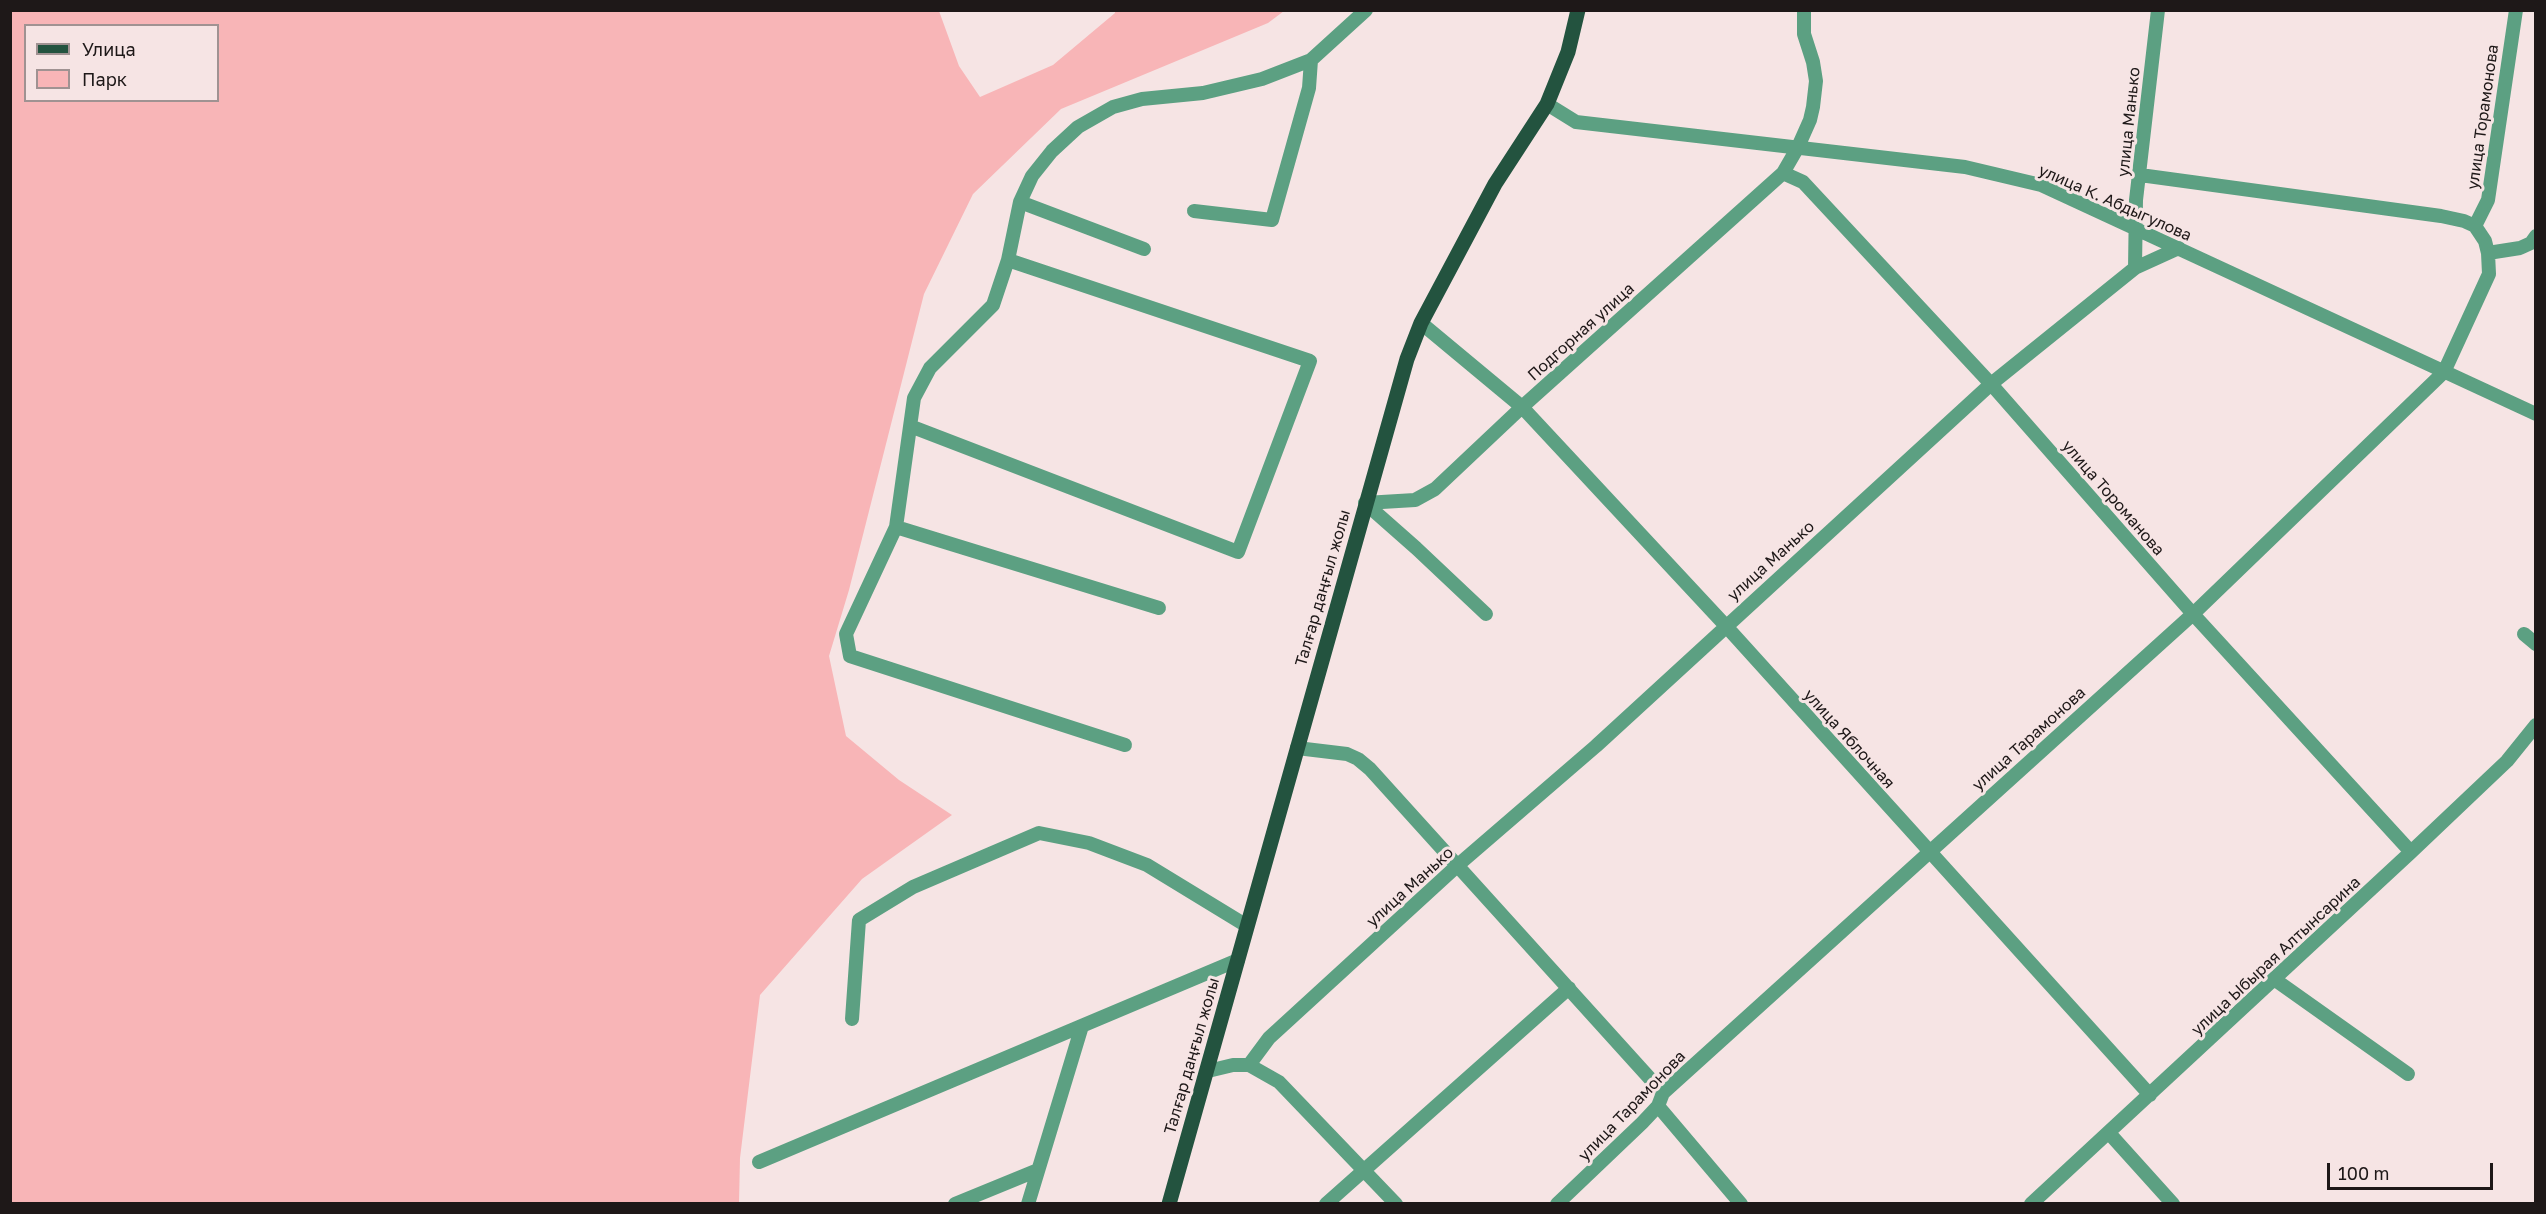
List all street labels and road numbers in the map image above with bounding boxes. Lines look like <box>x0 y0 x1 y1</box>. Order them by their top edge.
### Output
street label: улица Торамонова <box>2463 43 2503 191</box>
street label: улица Манько <box>2114 66 2144 178</box>
street label: улица К. Абдыгулова <box>2035 161 2195 245</box>
street label: Подгорная улица <box>1524 279 1638 385</box>
street label: улица Тороманова <box>2058 436 2168 560</box>
street label: Талғар даңғыл жолы <box>1291 507 1355 669</box>
street label: улица Манько <box>1724 517 1818 605</box>
street label: улица Тарамонова <box>1968 683 2090 795</box>
street label: улица Яблочная <box>1799 685 1899 793</box>
street label: улица Манько <box>1363 843 1457 931</box>
street label: улица Ыбырая Алтынсарина <box>2187 873 2365 1039</box>
street label: Талғар даңғыл жолы <box>1160 975 1224 1137</box>
street label: улица Тарамонова <box>1574 1047 1690 1165</box>

